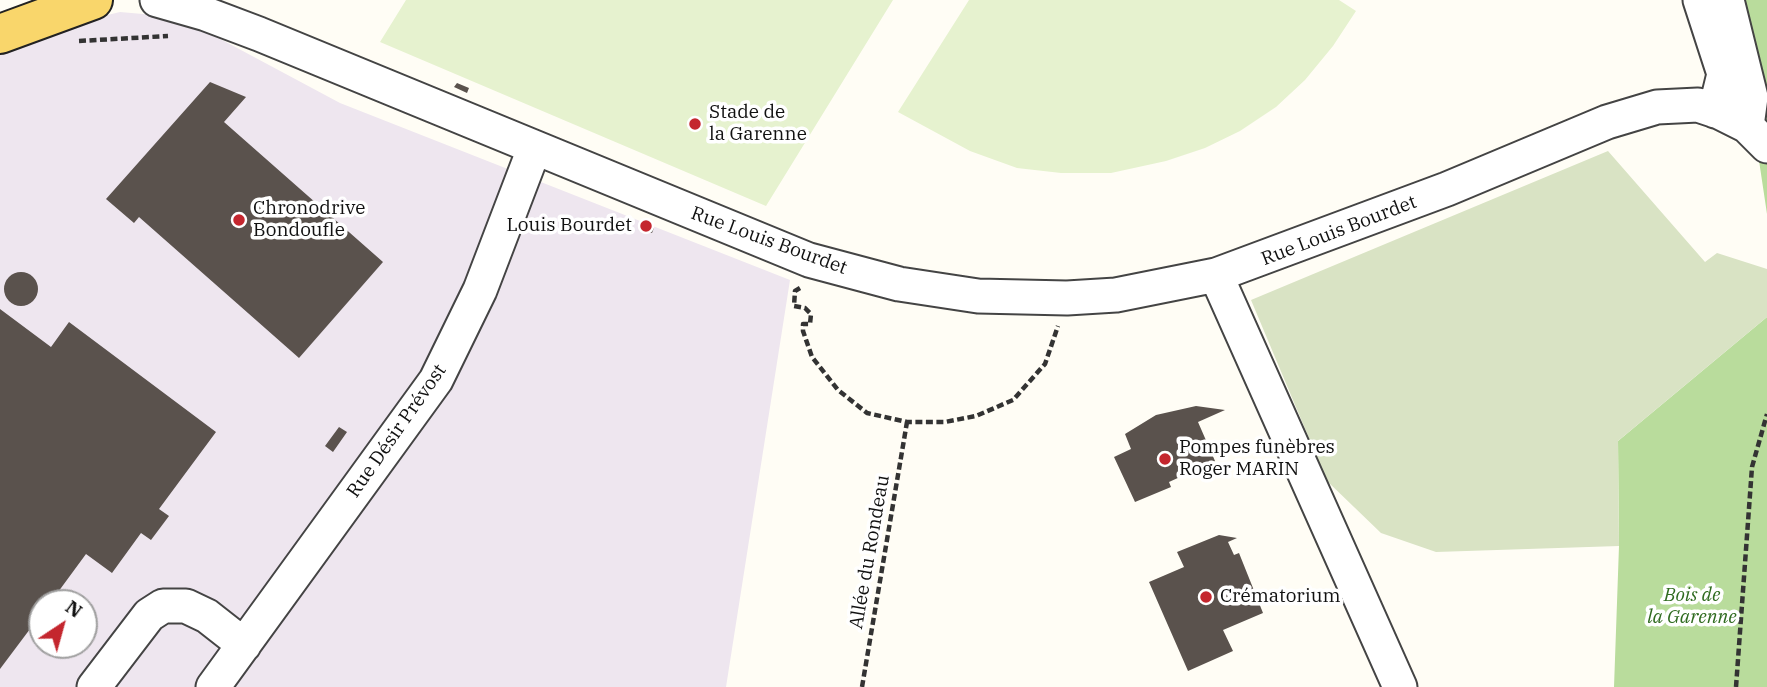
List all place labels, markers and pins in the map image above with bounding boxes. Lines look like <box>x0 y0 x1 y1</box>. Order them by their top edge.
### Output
place label: Stade de la Garenne <box>709 102 807 146</box>
marker: Stade de la Garenne <box>687 116 703 132</box>
place label: Chronodrive Bondoufle <box>253 198 365 242</box>
marker: Chronodrive Bondoufle <box>231 212 247 228</box>
place label: Louis Bourdet <box>507 215 632 237</box>
marker: Louis Bourdet <box>638 218 654 234</box>
place label: Pompes funèbres Roger MARIN <box>1179 437 1335 481</box>
marker: Pompes funèbres Roger MARIN <box>1157 451 1173 467</box>
place label: Crématorium <box>1220 586 1341 608</box>
marker: Crématorium <box>1198 589 1214 605</box>

